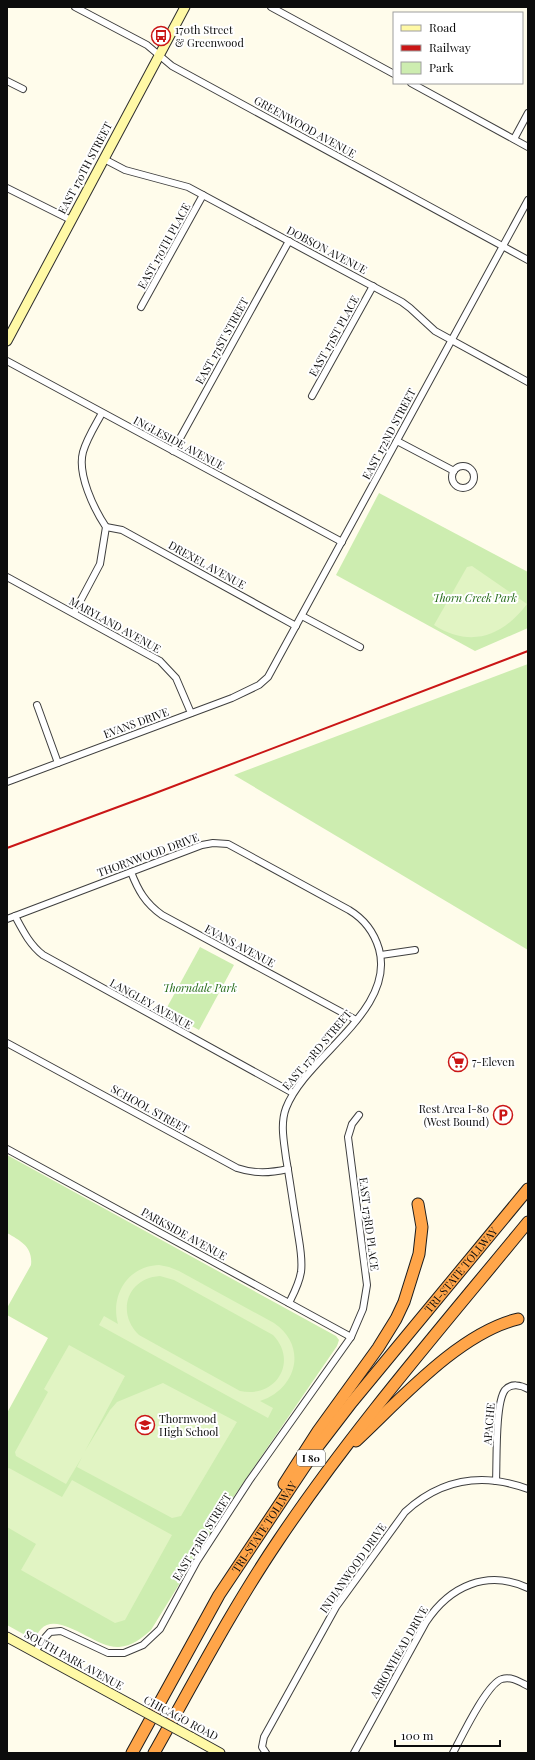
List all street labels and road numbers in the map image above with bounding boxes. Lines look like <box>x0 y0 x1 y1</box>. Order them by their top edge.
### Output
street label: GREENWOOD AVENUE <box>252 92 359 161</box>
street label: EAST 170TH STREET <box>54 119 115 216</box>
street label: EAST 170TH PLACE <box>134 200 194 291</box>
street label: DOBSON AVENUE <box>284 222 370 277</box>
street label: EAST 171ST PLACE <box>305 292 362 379</box>
street label: EAST 171ST STREET <box>192 295 252 387</box>
street label: EAST 172ND STREET <box>358 385 419 482</box>
street label: INGLESIDE AVENUE <box>131 412 228 473</box>
street label: DREXEL AVENUE <box>166 537 249 592</box>
street label: MARYLAND AVENUE <box>67 593 164 656</box>
street label: EVANS DRIVE <box>101 704 171 741</box>
street label: THORNWOOD DRIVE <box>95 829 201 880</box>
street label: EVANS AVENUE <box>202 921 278 971</box>
street label: LANGLEY AVENUE <box>107 975 195 1033</box>
street label: EAST 173RD STREET <box>279 1006 355 1093</box>
street label: SCHOOL STREET <box>108 1081 192 1136</box>
street label: EAST 173RD PLACE <box>356 1176 383 1272</box>
street label: PARKSIDE AVENUE <box>139 1204 230 1263</box>
street label: TRI-STATE TOLLWAY <box>421 1223 501 1316</box>
street label: APACHE <box>479 1402 498 1447</box>
road number: I 80 <box>297 1450 325 1466</box>
street label: TRI-STATE TOLLWAY <box>228 1478 300 1575</box>
street label: EAST 173RD STREET <box>169 1490 235 1583</box>
street label: INDIANWOOD DRIVE <box>316 1520 389 1616</box>
street label: ARROWHEAD DRIVE <box>366 1603 431 1701</box>
street label: SOUTH PARK AVENUE <box>22 1626 127 1693</box>
street label: CHICAGO ROAD <box>141 1692 221 1744</box>

